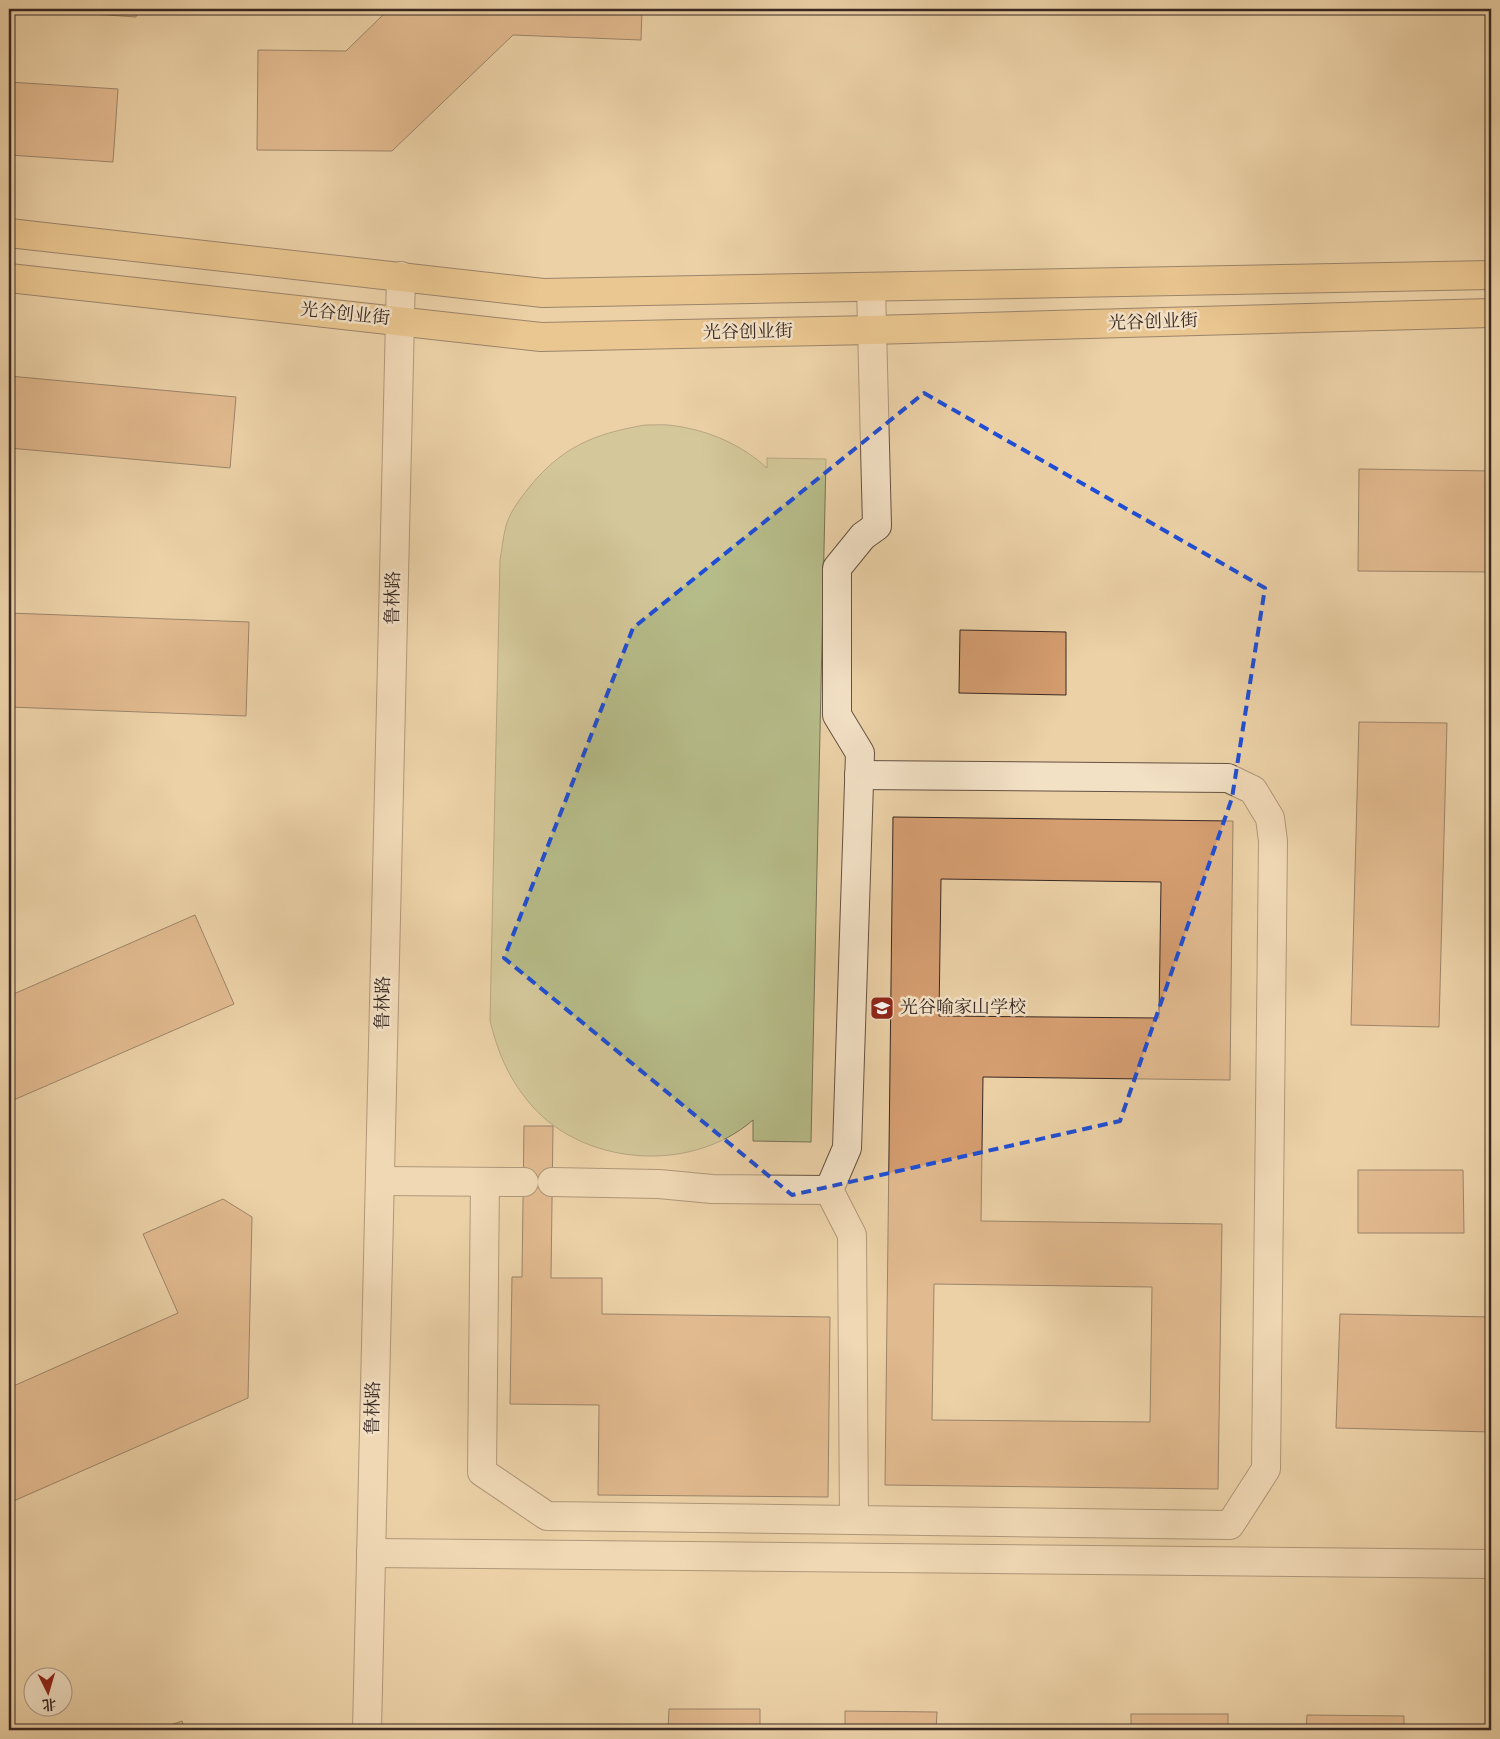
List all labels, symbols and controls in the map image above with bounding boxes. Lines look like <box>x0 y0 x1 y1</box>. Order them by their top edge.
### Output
street label: 光谷创业街 <box>299 298 391 332</box>
street label: 光谷创业街 <box>1108 309 1198 337</box>
street label: 光谷创业街 <box>703 320 793 346</box>
street label: 鲁林路 <box>381 571 407 625</box>
street label: 鲁林路 <box>371 976 397 1030</box>
school or university icon: 光谷喻家山学校 <box>869 995 895 1021</box>
place label: 光谷喻家山学校 <box>900 996 1026 1021</box>
street label: 鲁林路 <box>361 1381 387 1435</box>
north arrow <box>22 1666 72 1716</box>
text: 北 <box>41 1693 57 1714</box>

